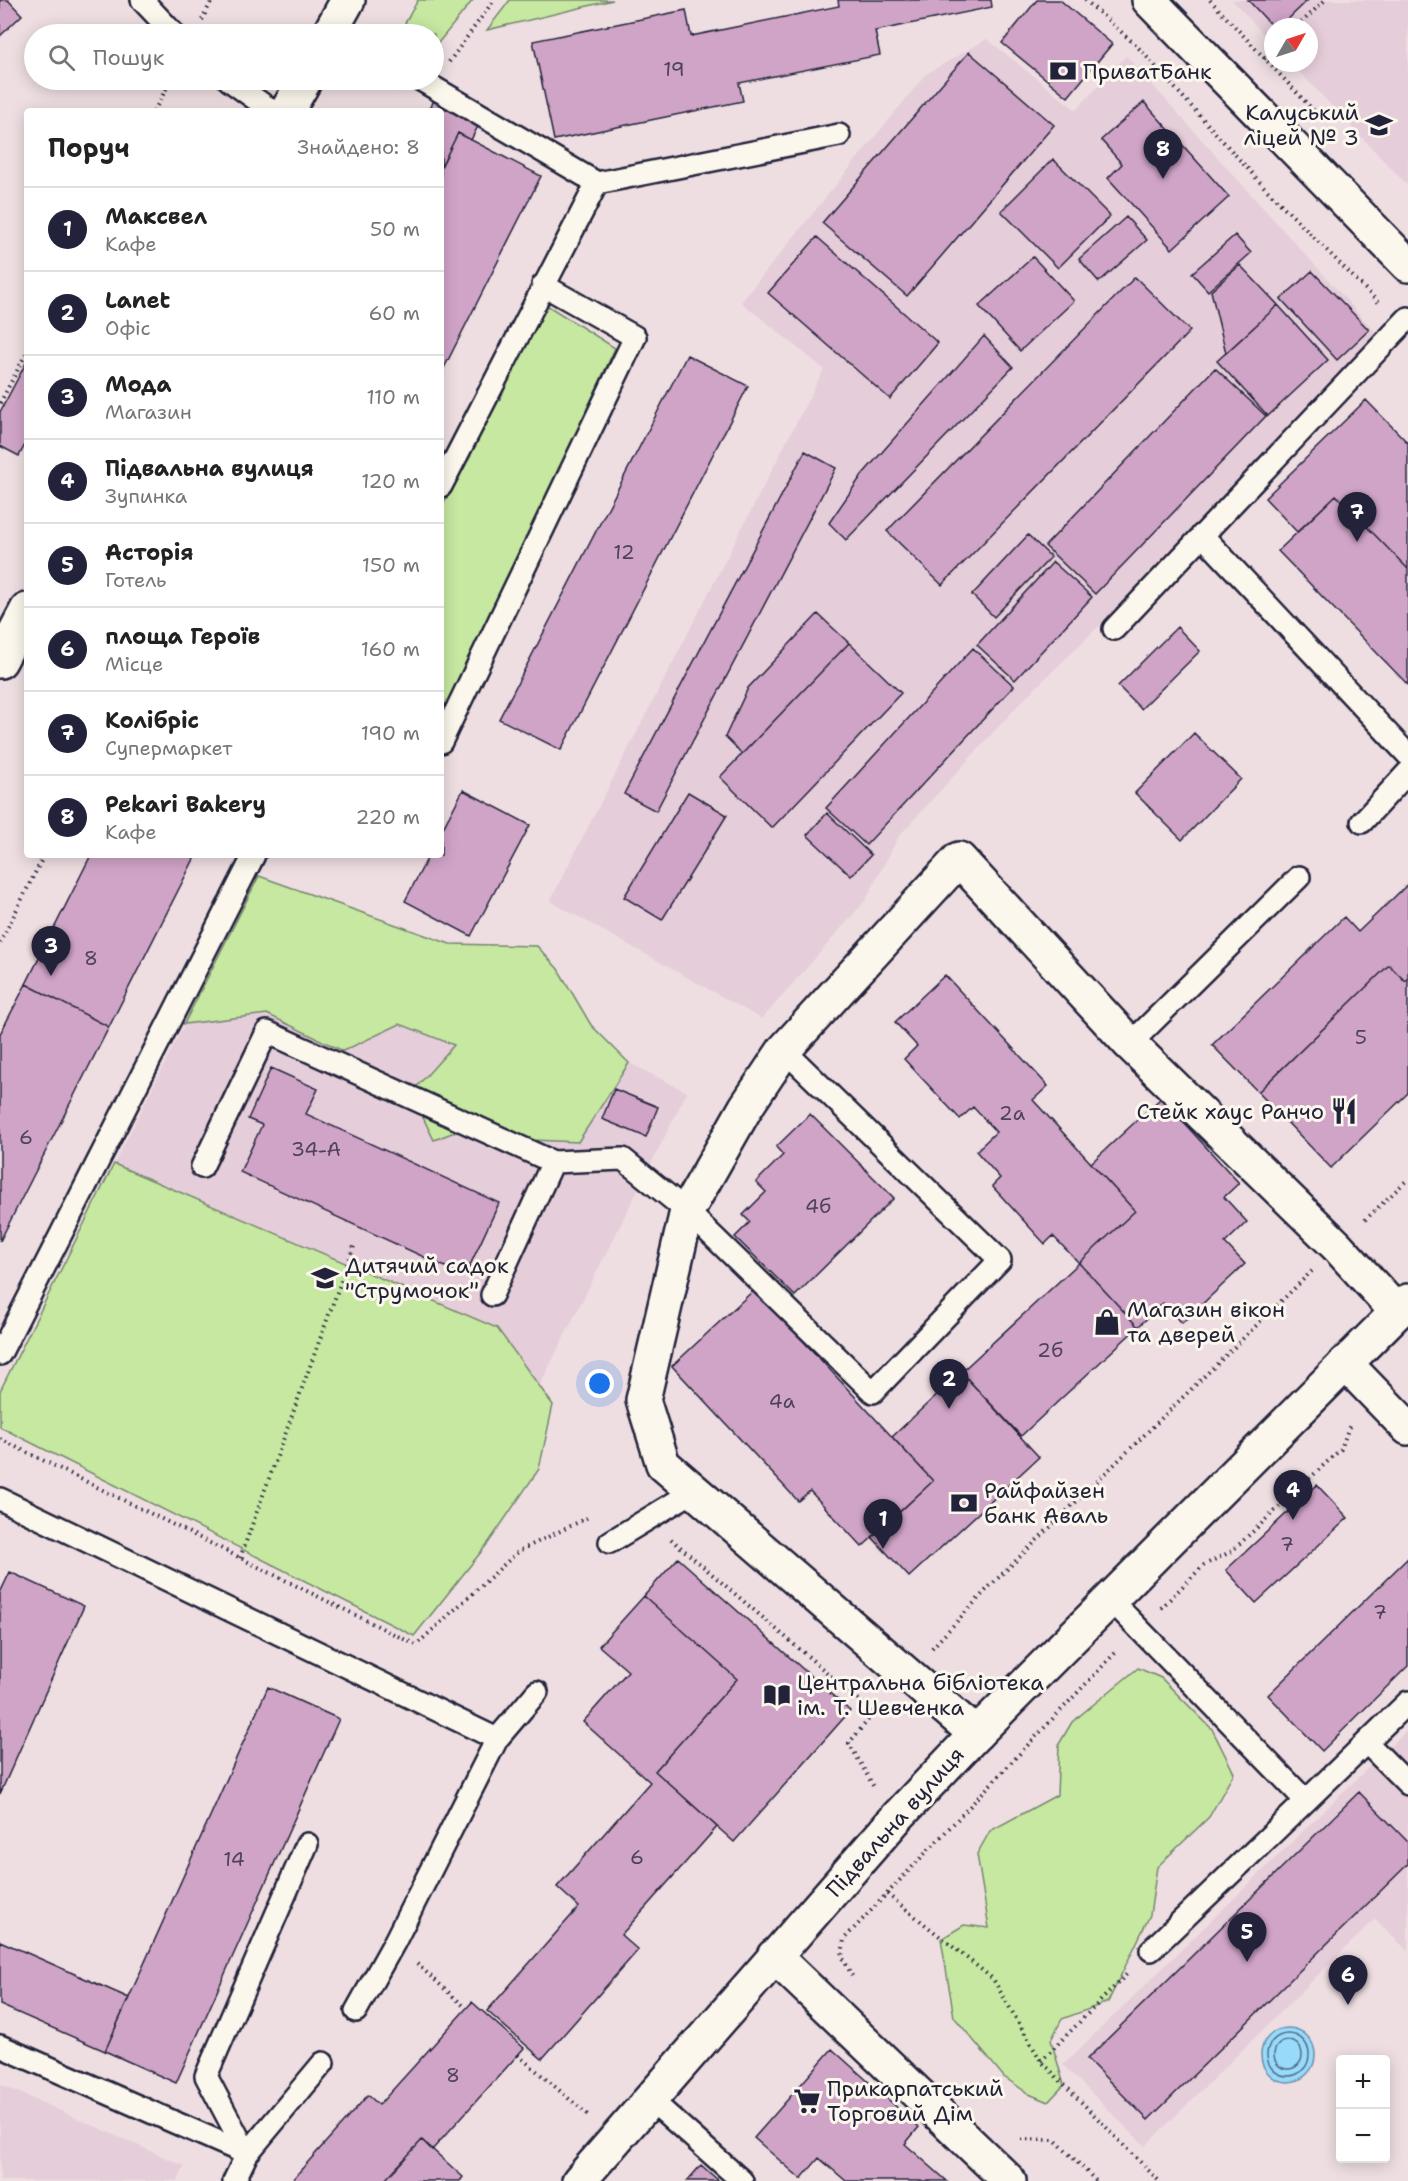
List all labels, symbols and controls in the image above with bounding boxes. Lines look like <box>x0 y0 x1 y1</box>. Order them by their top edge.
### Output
north arrow <box>1264 18 1318 72</box>
search box <box>24 24 444 90</box>
icon: search <box>45 41 78 74</box>
text: Пошук <box>93 43 164 72</box>
house number: 19 <box>663 56 685 82</box>
bank icon: ПриватБанк <box>1048 56 1078 86</box>
place label: ПриватБанк <box>1083 57 1212 86</box>
place label: Калуський ліцей № 3 <box>1244 98 1359 152</box>
school or university icon: Калуський ліцей № 3 <box>1364 110 1394 140</box>
text: Поруч <box>48 130 130 165</box>
pin: 8 <box>1144 130 1182 179</box>
text: Знайдено: 8 <box>297 134 420 160</box>
text: Максвел <box>105 202 207 231</box>
text: 1 <box>63 216 72 242</box>
text: 50 m <box>370 216 420 242</box>
text: Кафе <box>105 231 157 257</box>
text: Lanet <box>105 286 170 315</box>
text: 2 <box>61 300 75 326</box>
text: 60 m <box>368 300 420 326</box>
text: Офіс <box>105 315 151 341</box>
text: Мода <box>105 370 171 399</box>
text: 3 <box>61 384 75 410</box>
text: 110 m <box>366 384 420 410</box>
text: Магазин <box>105 399 192 425</box>
text: Підвальна вулиця <box>105 454 314 483</box>
text: 4 <box>61 468 75 494</box>
text: 120 m <box>361 468 420 494</box>
text: Зупинка <box>105 483 187 509</box>
pin: 7 <box>1338 492 1376 542</box>
text: Асторія <box>105 538 193 567</box>
house number: 12 <box>613 539 635 565</box>
text: 5 <box>61 552 74 578</box>
text: 150 m <box>362 552 420 578</box>
text: Готель <box>105 567 166 593</box>
text: площа Героїв <box>105 622 260 651</box>
text: 6 <box>61 636 75 662</box>
text: 160 m <box>361 636 420 662</box>
text: Місце <box>105 651 163 677</box>
text: Колібріс <box>105 706 199 735</box>
text: 7 <box>61 720 75 746</box>
text: 190 m <box>361 720 420 746</box>
text: Супермаркет <box>105 735 232 761</box>
text: Pekari Bakery <box>105 790 266 819</box>
text: 8 <box>61 804 75 830</box>
text: 220 m <box>356 804 420 830</box>
text: Кафе <box>105 819 157 845</box>
pin: 3 <box>32 926 70 976</box>
house number: 8 <box>84 945 98 971</box>
house number: 5 <box>1355 1024 1367 1050</box>
restaurant icon: Стейк хаус Ранчо <box>1329 1096 1359 1126</box>
place label: Стейк хаус Ранчо <box>1137 1097 1324 1126</box>
house number: 2а <box>999 1100 1026 1126</box>
house number: 6 <box>19 1124 33 1150</box>
house number: 34-А <box>291 1136 341 1162</box>
house number: 4б <box>805 1193 831 1219</box>
place label: Дитячий садок "Струмочок" <box>345 1251 509 1305</box>
school or university icon: Дитячий садок "Струмочок" <box>310 1263 340 1293</box>
place label: Магазин вікон та дверей <box>1127 1295 1285 1349</box>
shop icon: Магазин вікон та дверей <box>1092 1307 1122 1337</box>
house number: 2б <box>1037 1337 1063 1363</box>
pin: 2 <box>930 1360 968 1409</box>
your location <box>585 1369 614 1398</box>
house number: 4а <box>769 1388 796 1414</box>
pin: 4 <box>1274 1470 1312 1520</box>
place label: Райфайзен банк Аваль <box>984 1476 1108 1530</box>
bank icon: Райфайзен банк Аваль <box>949 1488 979 1518</box>
pin: 1 <box>864 1500 902 1549</box>
house number: 7 <box>1280 1531 1294 1557</box>
house number: 7 <box>1373 1599 1387 1625</box>
place label: Центральна бібліотека ім. Т. Шевченка <box>797 1668 1044 1722</box>
library icon: Центральна бібліотека ім. Т. Шевченка <box>762 1680 792 1710</box>
street label: Підвальна вулиця <box>820 1740 970 1904</box>
house number: 6 <box>630 1844 644 1870</box>
house number: 14 <box>223 1846 245 1872</box>
pin: 5 <box>1228 1912 1266 1962</box>
pin: 6 <box>1328 1956 1368 2005</box>
map controls <box>1336 2055 1390 2163</box>
button: + <box>1336 2055 1390 2109</box>
house number: 8 <box>446 2062 460 2088</box>
place label: Прикарпатський Торговий Дім <box>827 2074 1003 2128</box>
supermarket icon: Прикарпатський Торговий Дім <box>792 2086 822 2116</box>
button: − <box>1336 2109 1390 2163</box>

